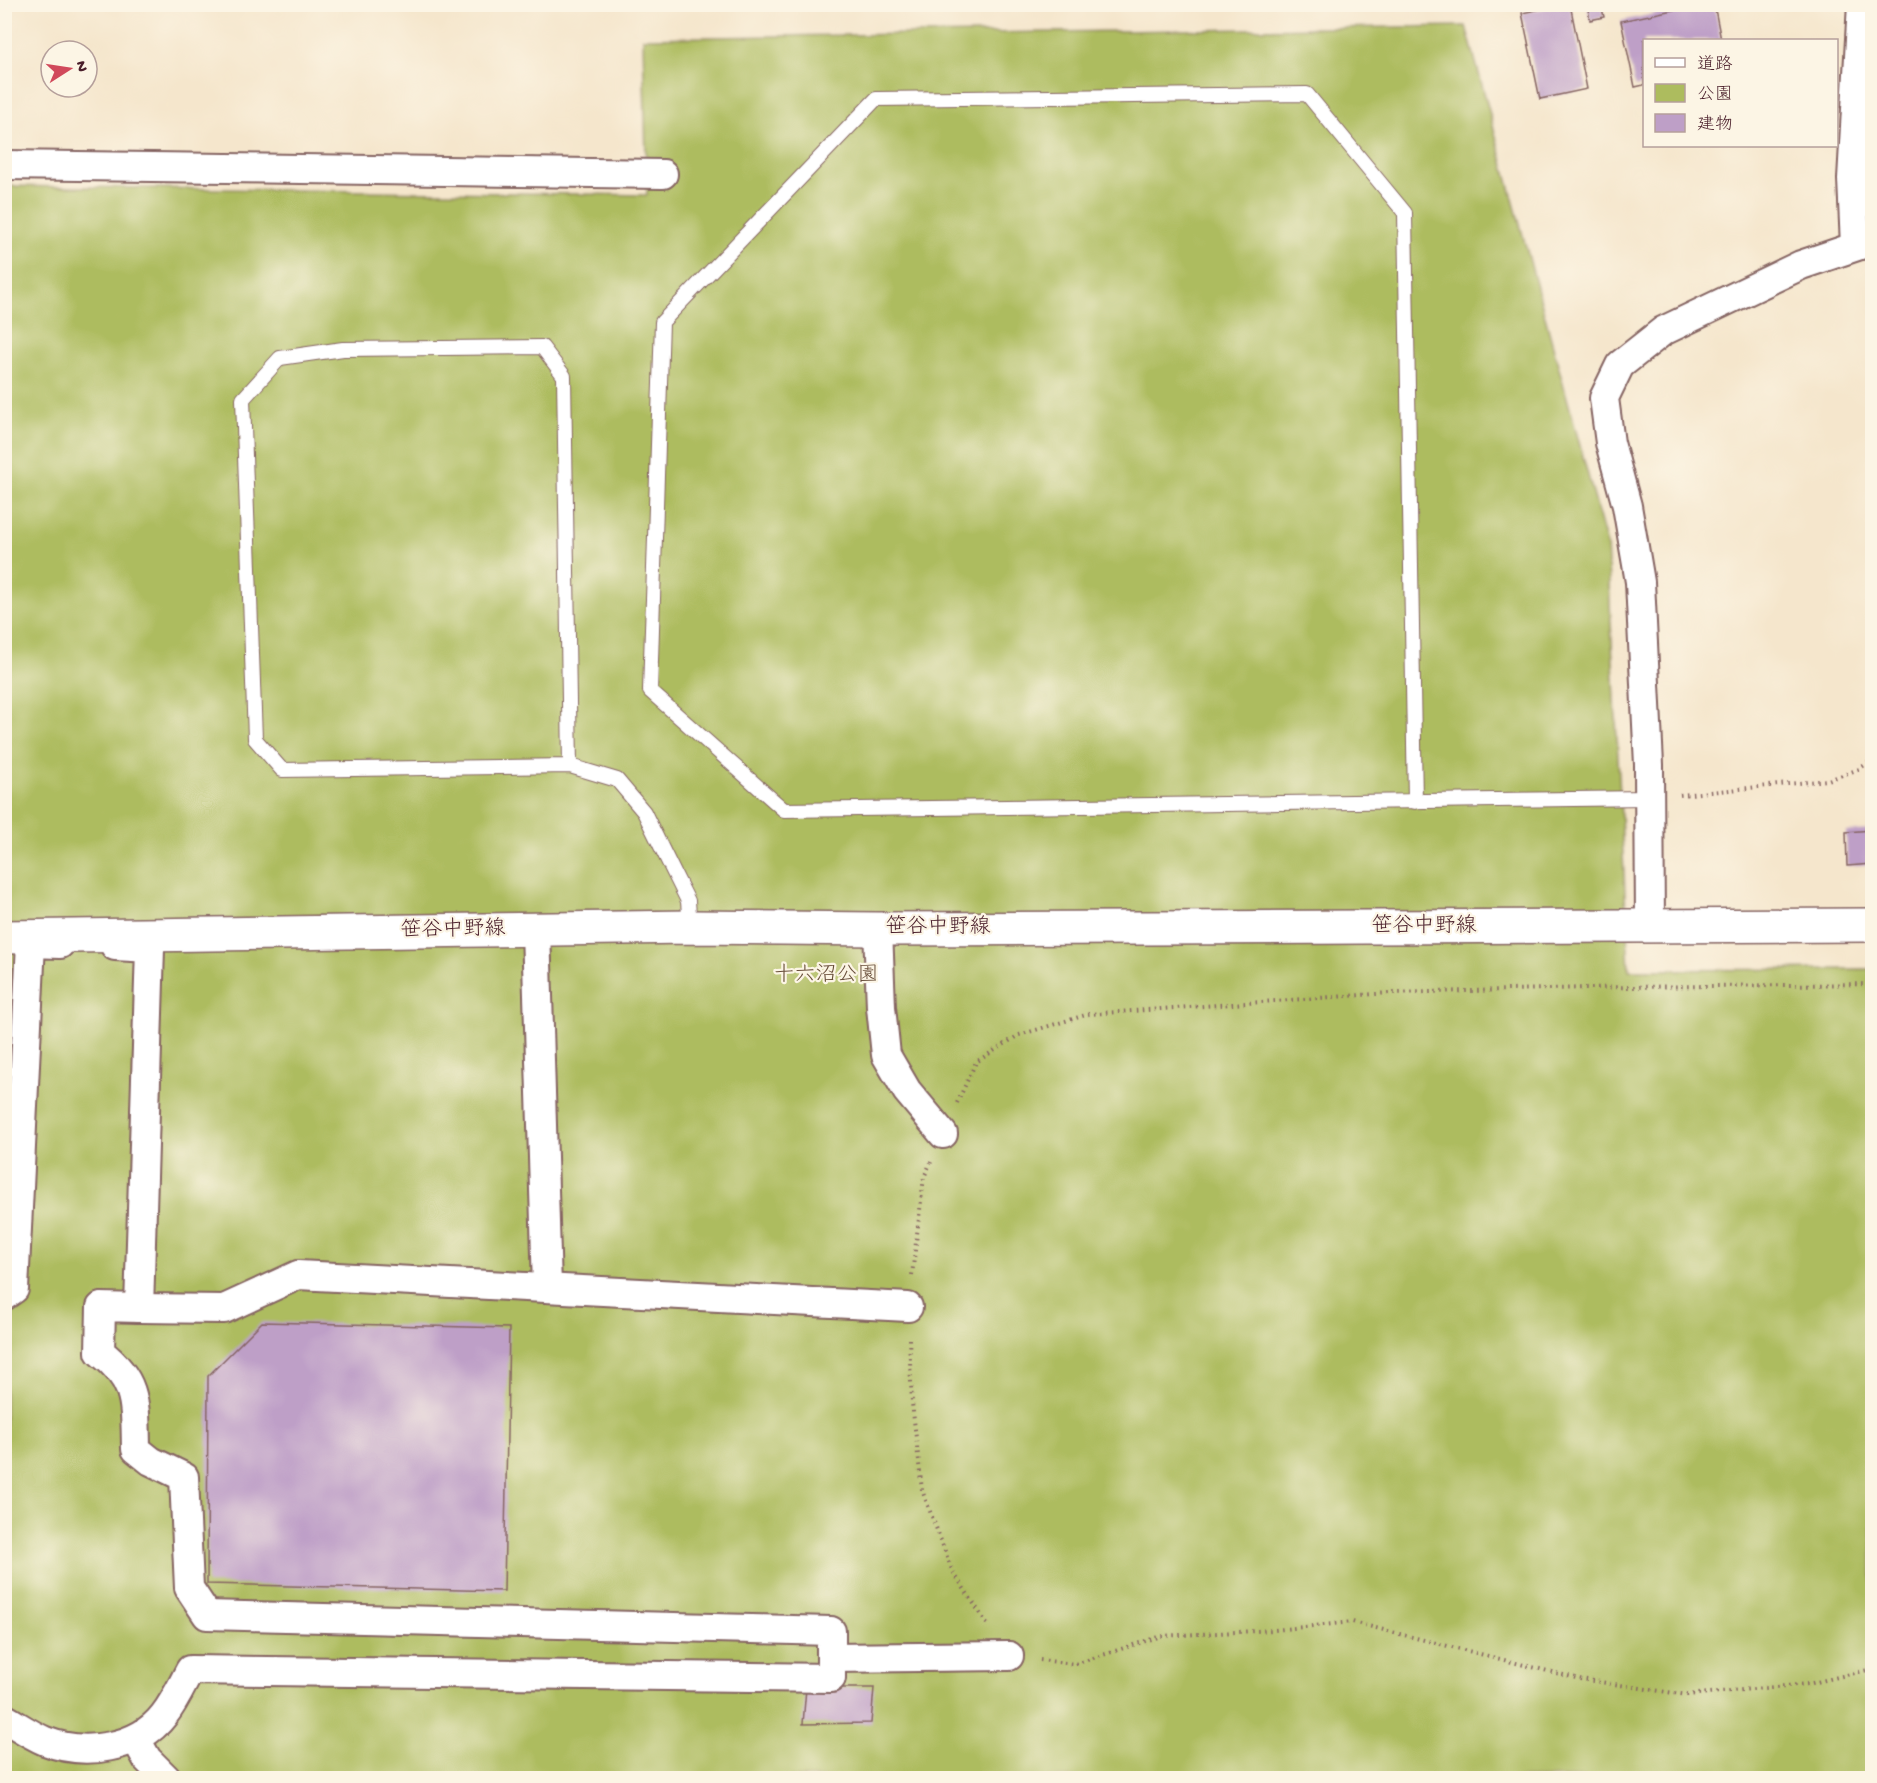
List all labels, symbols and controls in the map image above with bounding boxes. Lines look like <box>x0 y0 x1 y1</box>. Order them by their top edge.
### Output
north arrow <box>39 39 99 99</box>
legend <box>1643 39 1838 147</box>
text: 道路 <box>1697 54 1733 76</box>
text: N <box>70 60 91 74</box>
text: 公園 <box>1697 85 1733 106</box>
text: 建物 <box>1697 114 1733 136</box>
street label: 笹谷中野線 <box>1372 913 1477 940</box>
street label: 笹谷中野線 <box>886 914 991 941</box>
street label: 笹谷中野線 <box>400 916 506 944</box>
park label: 十六沼公園 <box>774 963 879 989</box>

